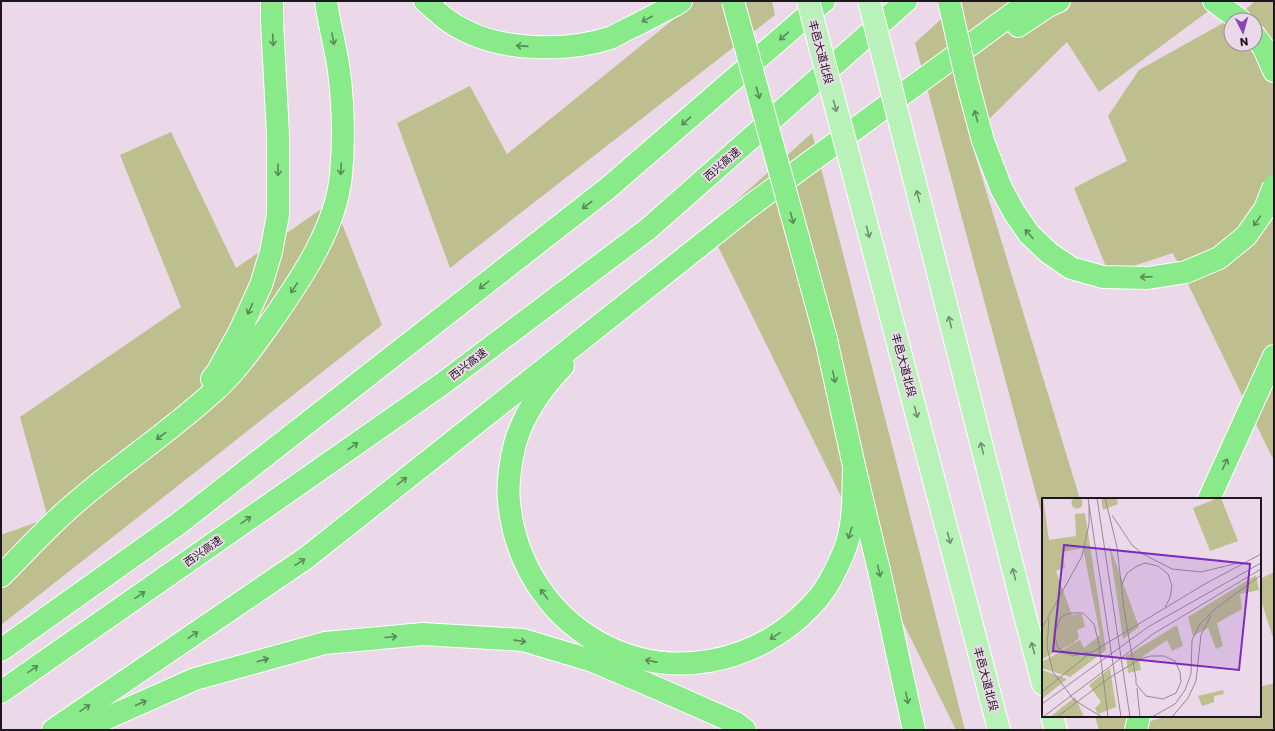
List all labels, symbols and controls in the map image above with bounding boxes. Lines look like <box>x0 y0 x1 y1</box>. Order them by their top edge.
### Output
north arrow <box>1223 12 1263 52</box>
one-way arrow <box>641 16 653 24</box>
street label: 丰邑大道北段 <box>805 18 837 86</box>
one-way arrow <box>778 31 789 40</box>
one-way arrow <box>269 33 276 46</box>
one-way arrow <box>329 33 337 46</box>
text: N <box>1239 34 1249 50</box>
one-way arrow <box>516 43 529 50</box>
one-way arrow <box>755 86 762 99</box>
one-way arrow <box>832 100 840 113</box>
one-way arrow <box>972 110 979 123</box>
one-way arrow <box>681 116 691 125</box>
street label: 西兴高速 <box>700 144 744 184</box>
one-way arrow <box>338 162 345 175</box>
one-way arrow <box>274 163 282 176</box>
one-way arrow <box>914 190 921 203</box>
one-way arrow <box>581 201 592 210</box>
one-way arrow <box>789 211 797 224</box>
one-way arrow <box>1253 215 1261 226</box>
one-way arrow <box>865 225 873 238</box>
one-way arrow <box>1025 229 1034 239</box>
one-way arrow <box>1140 274 1153 281</box>
one-way arrow <box>479 281 490 290</box>
one-way arrow <box>290 282 298 293</box>
one-way arrow <box>246 303 253 315</box>
one-way arrow <box>946 316 953 329</box>
street label: 丰邑大道北段 <box>888 331 920 399</box>
street label: 西兴高速 <box>446 344 490 384</box>
one-way arrow <box>831 370 839 383</box>
one-way arrow <box>913 405 920 418</box>
one-way arrow <box>156 431 167 440</box>
one-way arrow <box>347 442 358 450</box>
one-way arrow <box>978 442 985 455</box>
one-way arrow <box>1222 458 1229 470</box>
one-way arrow <box>397 477 408 486</box>
inset map <box>1042 498 1261 717</box>
one-way arrow <box>240 516 251 524</box>
one-way arrow <box>846 526 853 539</box>
one-way arrow <box>946 531 953 544</box>
street label: 西兴高速 <box>180 532 226 570</box>
one-way arrow <box>295 558 306 566</box>
one-way arrow <box>876 565 884 578</box>
one-way arrow <box>1010 568 1017 581</box>
one-way arrow <box>539 588 548 599</box>
one-way arrow <box>134 591 145 599</box>
one-way arrow <box>187 631 198 639</box>
one-way arrow <box>770 632 781 640</box>
one-way arrow <box>384 633 397 641</box>
one-way arrow <box>514 637 527 645</box>
one-way arrow <box>1029 642 1036 655</box>
street label: 丰邑大道北段 <box>970 645 1002 713</box>
one-way arrow <box>257 656 270 664</box>
one-way arrow <box>645 656 658 664</box>
one-way arrow <box>27 665 38 673</box>
one-way arrow <box>903 692 911 705</box>
one-way arrow <box>135 699 147 706</box>
one-way arrow <box>80 704 91 712</box>

